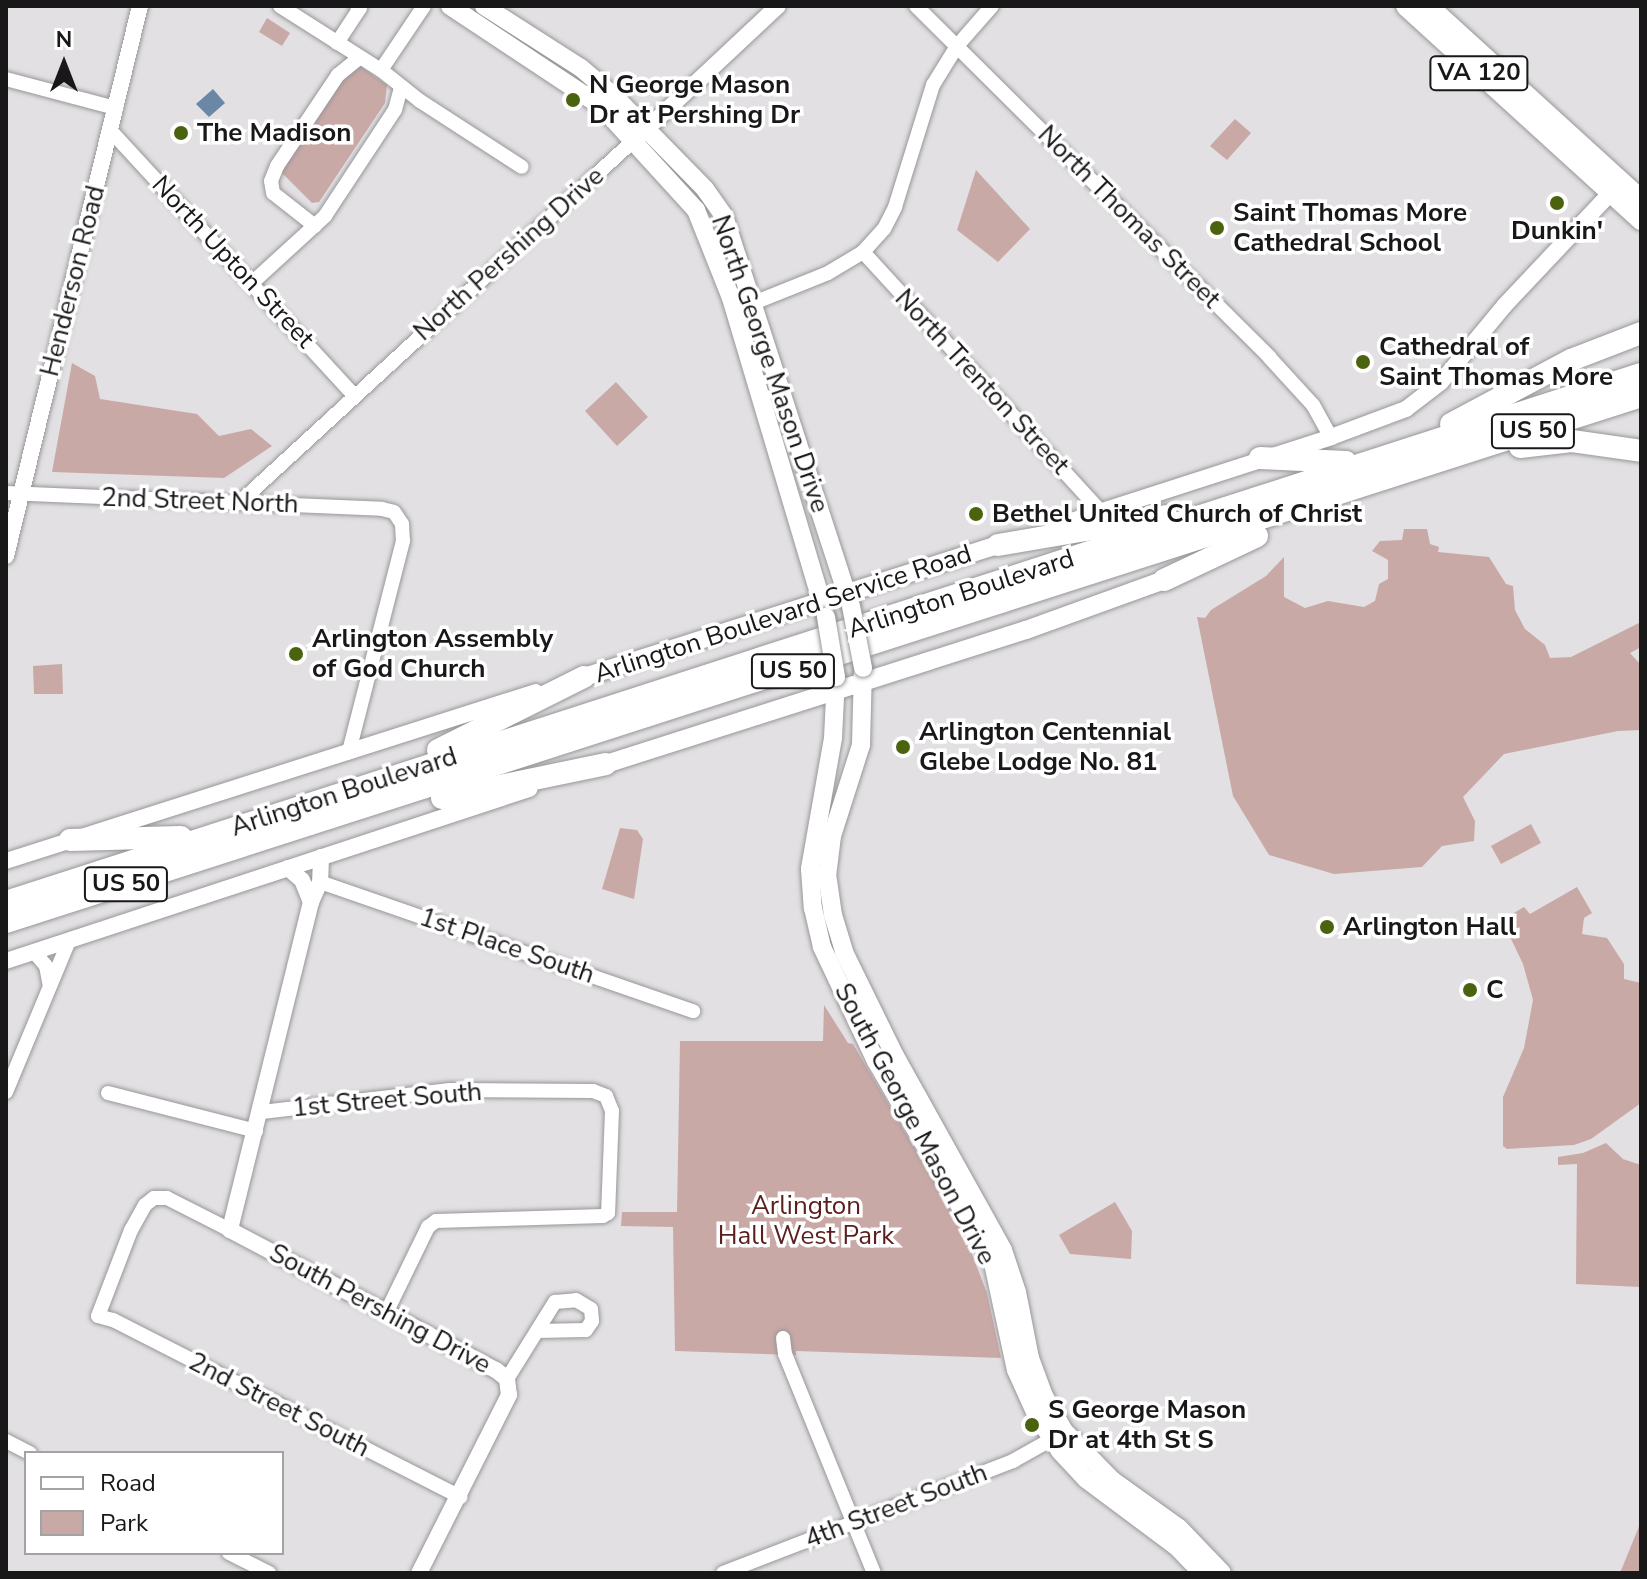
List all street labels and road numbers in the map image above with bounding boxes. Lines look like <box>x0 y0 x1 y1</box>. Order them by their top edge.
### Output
road number: VA 120 <box>1429 53 1529 93</box>
street label: North Thomas Street <box>1031 119 1227 315</box>
street label: North Pershing Drive <box>408 161 610 347</box>
street label: North Upton Street <box>145 169 321 355</box>
street label: Henderson Road <box>34 182 112 380</box>
street label: North George Mason Drive <box>704 211 836 517</box>
street label: North Trenton Street <box>888 283 1076 481</box>
road number: US 50 <box>1489 411 1577 451</box>
street label: 2nd Street North <box>101 482 299 520</box>
street label: Arlington Boulevard Service Road <box>590 538 976 690</box>
street label: Arlington Boulevard <box>844 543 1078 645</box>
road number: US 50 <box>749 651 837 691</box>
street label: Arlington Boulevard <box>227 741 461 843</box>
road number: US 50 <box>82 864 170 904</box>
street label: 1st Place South <box>415 901 599 991</box>
street label: South George Mason Drive <box>828 978 1002 1270</box>
street label: 1st Street South <box>291 1076 483 1124</box>
street label: South Pershing Drive <box>264 1237 496 1381</box>
street label: 2nd Street South <box>183 1346 375 1464</box>
street label: 4th Street South <box>800 1457 992 1555</box>

